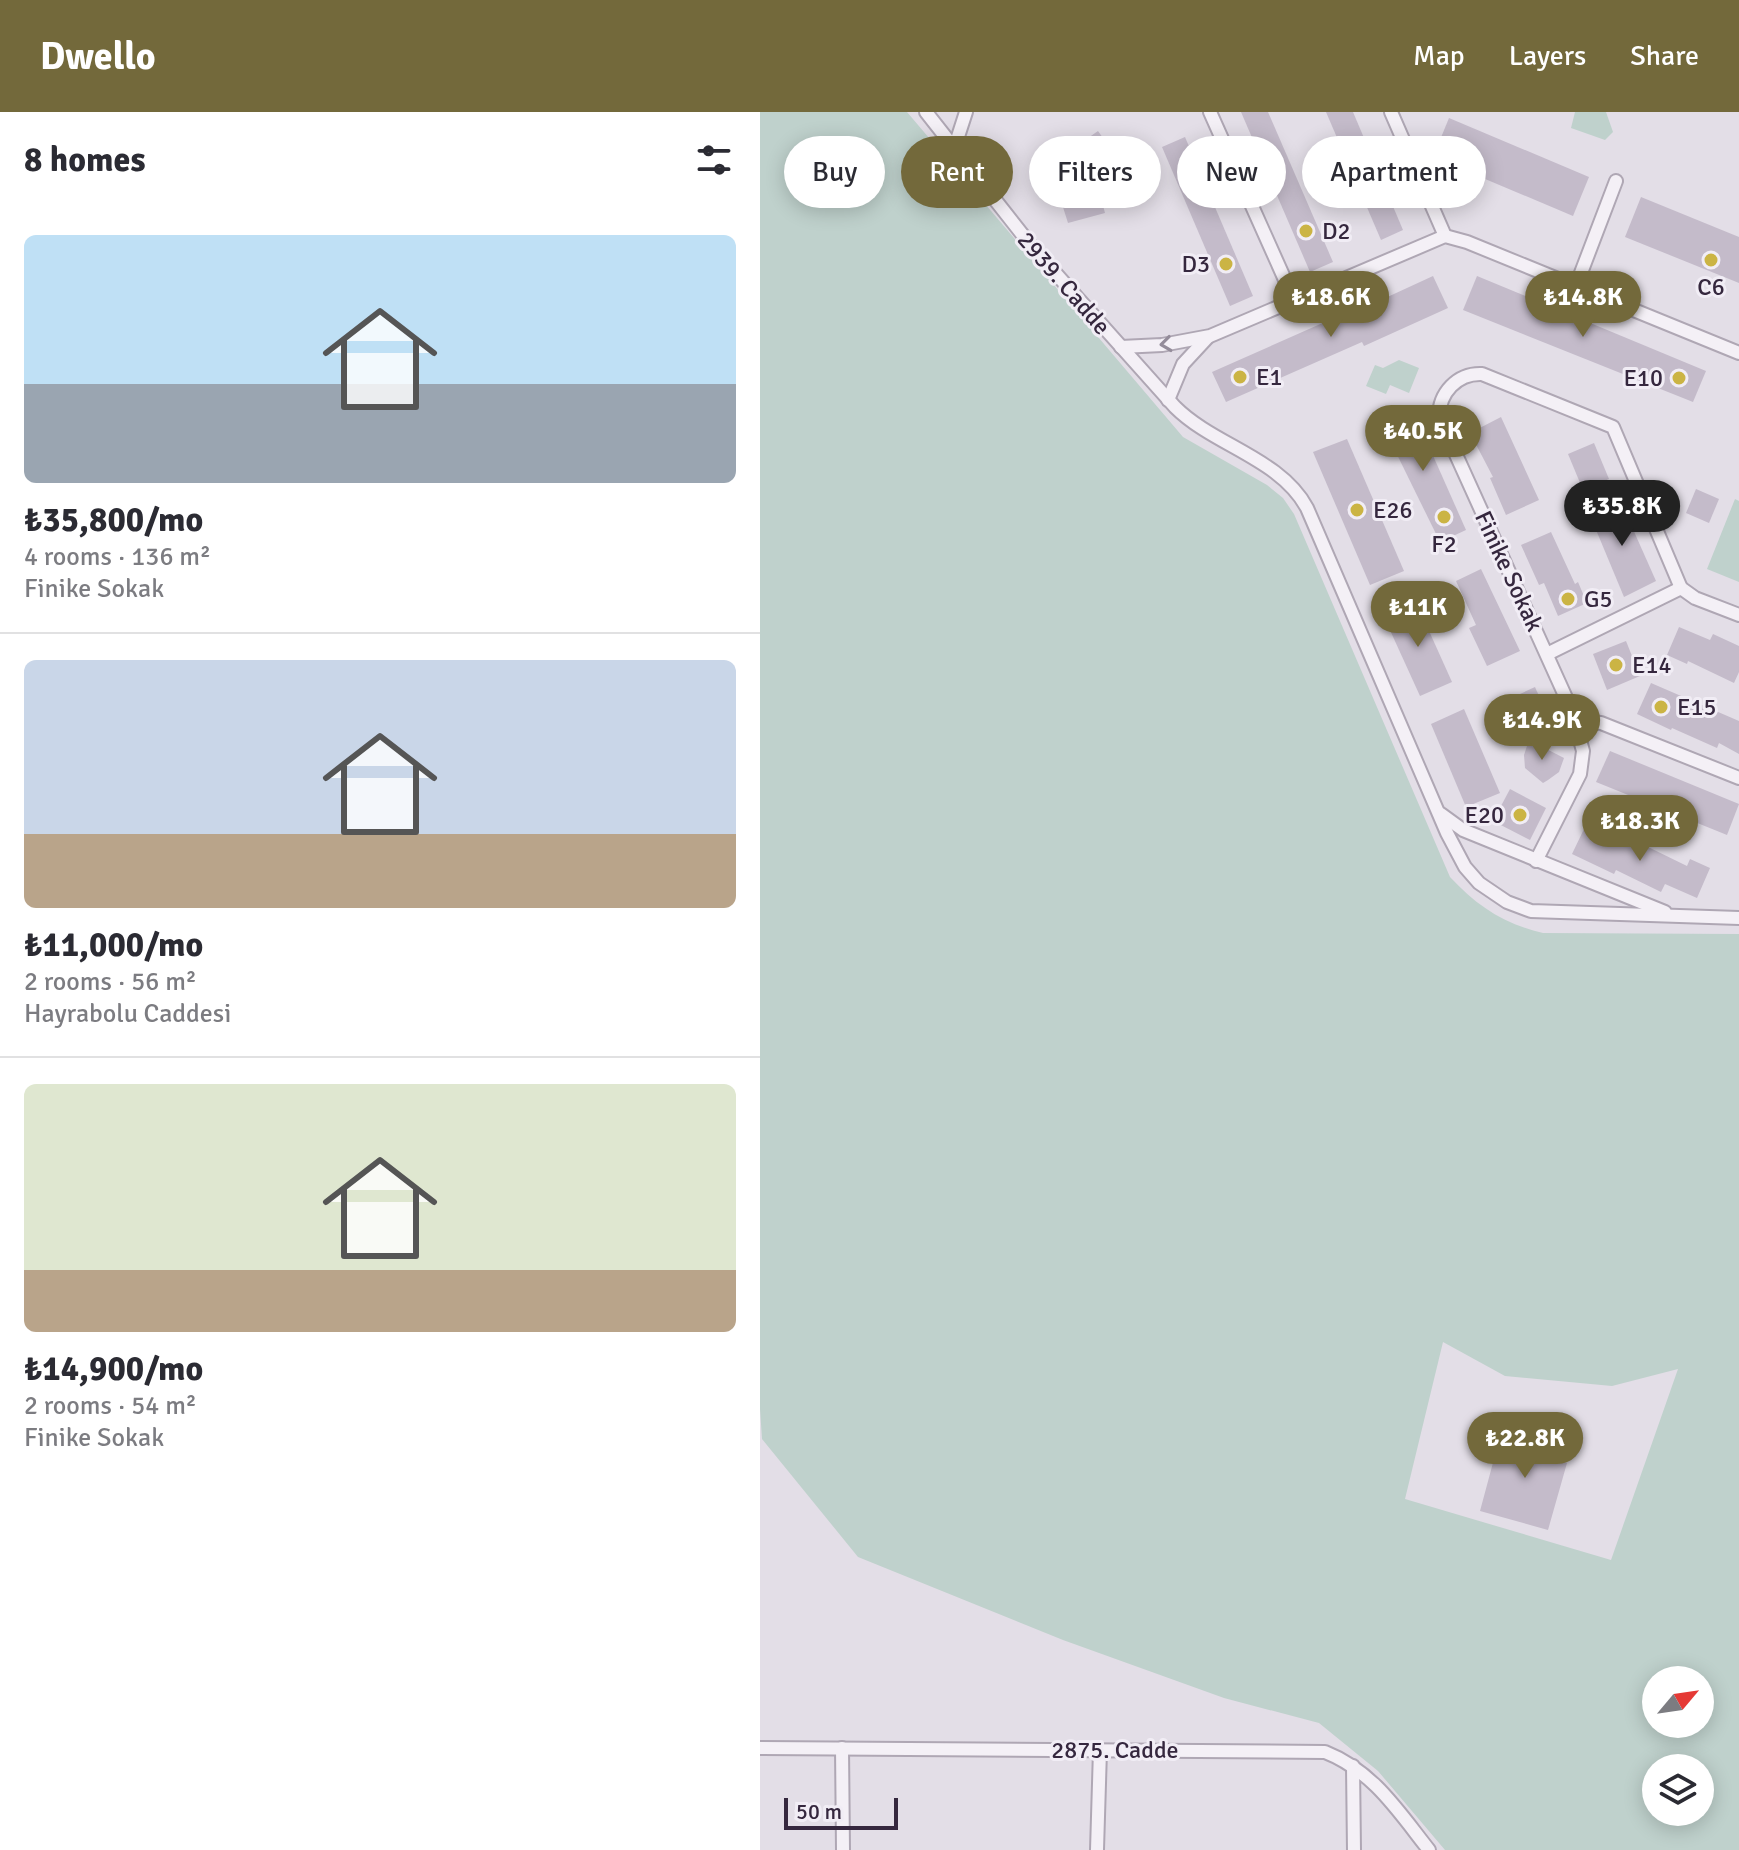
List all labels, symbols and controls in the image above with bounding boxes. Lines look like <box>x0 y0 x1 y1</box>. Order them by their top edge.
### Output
text: Dwello <box>40 33 156 80</box>
text: Map <box>1413 39 1465 73</box>
text: Layers <box>1509 39 1586 73</box>
text: Share <box>1630 39 1699 73</box>
chip: Buy <box>784 136 885 208</box>
chip: Rent <box>901 136 1013 208</box>
chip: Filters <box>1029 136 1161 208</box>
chip: New <box>1177 136 1286 208</box>
chip: Apartment <box>1302 136 1486 208</box>
icon: filters <box>692 138 736 182</box>
text: 8 homes <box>24 139 145 181</box>
place label: D2 <box>1322 216 1351 246</box>
marker: D2 <box>1297 222 1315 240</box>
street label: 2939. Cadde <box>1011 225 1117 341</box>
place label: D3 <box>1181 249 1210 279</box>
marker: C6 <box>1702 251 1720 269</box>
marker: D3 <box>1217 255 1235 273</box>
pin: ₺18.6K <box>1266 271 1396 339</box>
pin: ₺14.8K <box>1518 271 1648 339</box>
place label: C6 <box>1697 272 1725 302</box>
text: ₺18.6K <box>1291 281 1371 313</box>
text: ₺14.8K <box>1543 281 1623 313</box>
icon: home <box>308 287 452 431</box>
one-way arrow <box>1159 335 1172 352</box>
place label: E1 <box>1256 362 1283 392</box>
place label: E10 <box>1623 363 1663 393</box>
marker: E1 <box>1231 368 1249 386</box>
marker: E10 <box>1670 369 1688 387</box>
pin: ₺40.5K <box>1358 405 1488 473</box>
text: ₺40.5K <box>1383 415 1463 447</box>
pin: ₺35.8K <box>1557 480 1687 548</box>
text: ₺35.8K <box>1582 490 1662 522</box>
place label: E26 <box>1373 495 1413 525</box>
text: ₺35,800/mo <box>24 499 203 541</box>
marker: E26 <box>1348 501 1366 519</box>
street label: Finike Sokak <box>1468 506 1550 636</box>
marker: F2 <box>1435 508 1453 526</box>
place label: F2 <box>1431 529 1457 559</box>
text: 4 rooms · 136 m² <box>24 541 211 573</box>
text: Finike Sokak <box>24 573 164 605</box>
pin: ₺11K <box>1371 581 1465 649</box>
place label: G5 <box>1584 584 1612 614</box>
marker: G5 <box>1559 590 1577 608</box>
text: ₺11K <box>1389 591 1447 623</box>
place label: E14 <box>1632 650 1672 680</box>
marker: E14 <box>1607 656 1625 674</box>
place label: E15 <box>1677 692 1717 722</box>
pin: ₺14.9K <box>1477 694 1607 762</box>
marker: E15 <box>1652 698 1670 716</box>
text: ₺14.9K <box>1502 704 1582 736</box>
icon: home <box>308 712 452 856</box>
pin: ₺18.3K <box>1575 795 1705 863</box>
place label: E20 <box>1464 800 1504 830</box>
text: ₺18.3K <box>1600 805 1680 837</box>
marker: E20 <box>1511 806 1529 824</box>
text: ₺11,000/mo <box>24 924 203 966</box>
text: 2 rooms · 56 m² <box>24 966 197 998</box>
text: Hayrabolu Caddesi <box>24 998 231 1030</box>
icon: home <box>308 1136 452 1280</box>
text: ₺14,900/mo <box>24 1348 203 1390</box>
text: 2 rooms · 54 m² <box>24 1390 197 1422</box>
pin: ₺22.8K <box>1460 1412 1590 1480</box>
text: Finike Sokak <box>24 1422 164 1454</box>
text: ₺22.8K <box>1485 1422 1565 1454</box>
north arrow <box>1642 1666 1714 1738</box>
map controls <box>1642 1666 1714 1826</box>
street label: 2875. Cadde <box>1051 1735 1179 1765</box>
button: layers <box>1642 1754 1714 1826</box>
scale bar <box>784 1794 898 1830</box>
text: 50 m <box>796 1798 842 1825</box>

